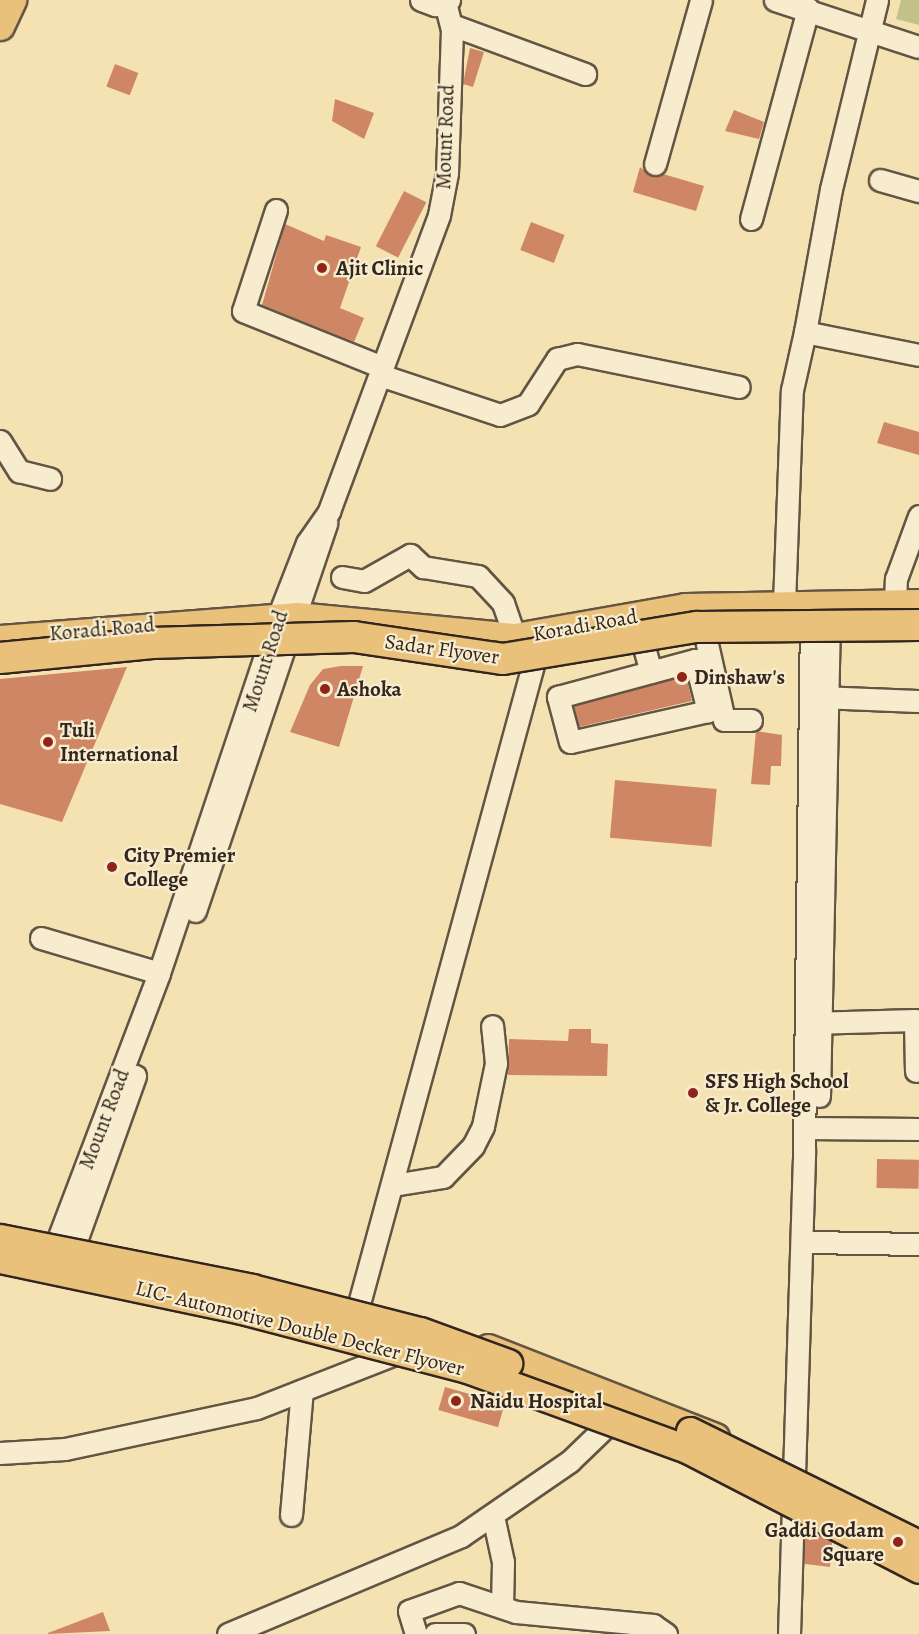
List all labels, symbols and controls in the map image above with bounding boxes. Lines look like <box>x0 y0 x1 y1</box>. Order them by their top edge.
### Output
street label: Mount Road <box>431 84 459 190</box>
place label: Ajit Clinic <box>336 255 423 281</box>
marker: Ajit Clinic <box>313 259 331 277</box>
street label: Koradi Road <box>531 603 639 647</box>
street label: Mount Road <box>237 607 293 715</box>
street label: Koradi Road <box>48 612 156 646</box>
street label: Sadar Flyover <box>383 629 501 669</box>
place label: Dinshaw's <box>694 664 785 690</box>
marker: Dinshaw's <box>675 670 689 684</box>
place label: Ashoka <box>337 676 402 702</box>
marker: Ashoka <box>318 682 332 696</box>
place label: Tuli International <box>60 717 178 767</box>
marker: Tuli International <box>41 735 55 749</box>
place label: City Premier College <box>124 842 235 892</box>
marker: City Premier College <box>105 860 119 874</box>
street label: Mount Road <box>73 1065 135 1173</box>
place label: SFS High School & Jr. College <box>705 1068 848 1118</box>
marker: SFS High School & Jr. College <box>686 1086 700 1100</box>
street label: LIC- Automotive Double Decker Flyover <box>133 1275 467 1381</box>
place label: Naidu Hospital <box>470 1388 602 1414</box>
marker: Naidu Hospital <box>447 1392 465 1410</box>
place label: Gaddi Godam Square <box>765 1517 884 1567</box>
marker: Gaddi Godam Square <box>889 1533 907 1551</box>

